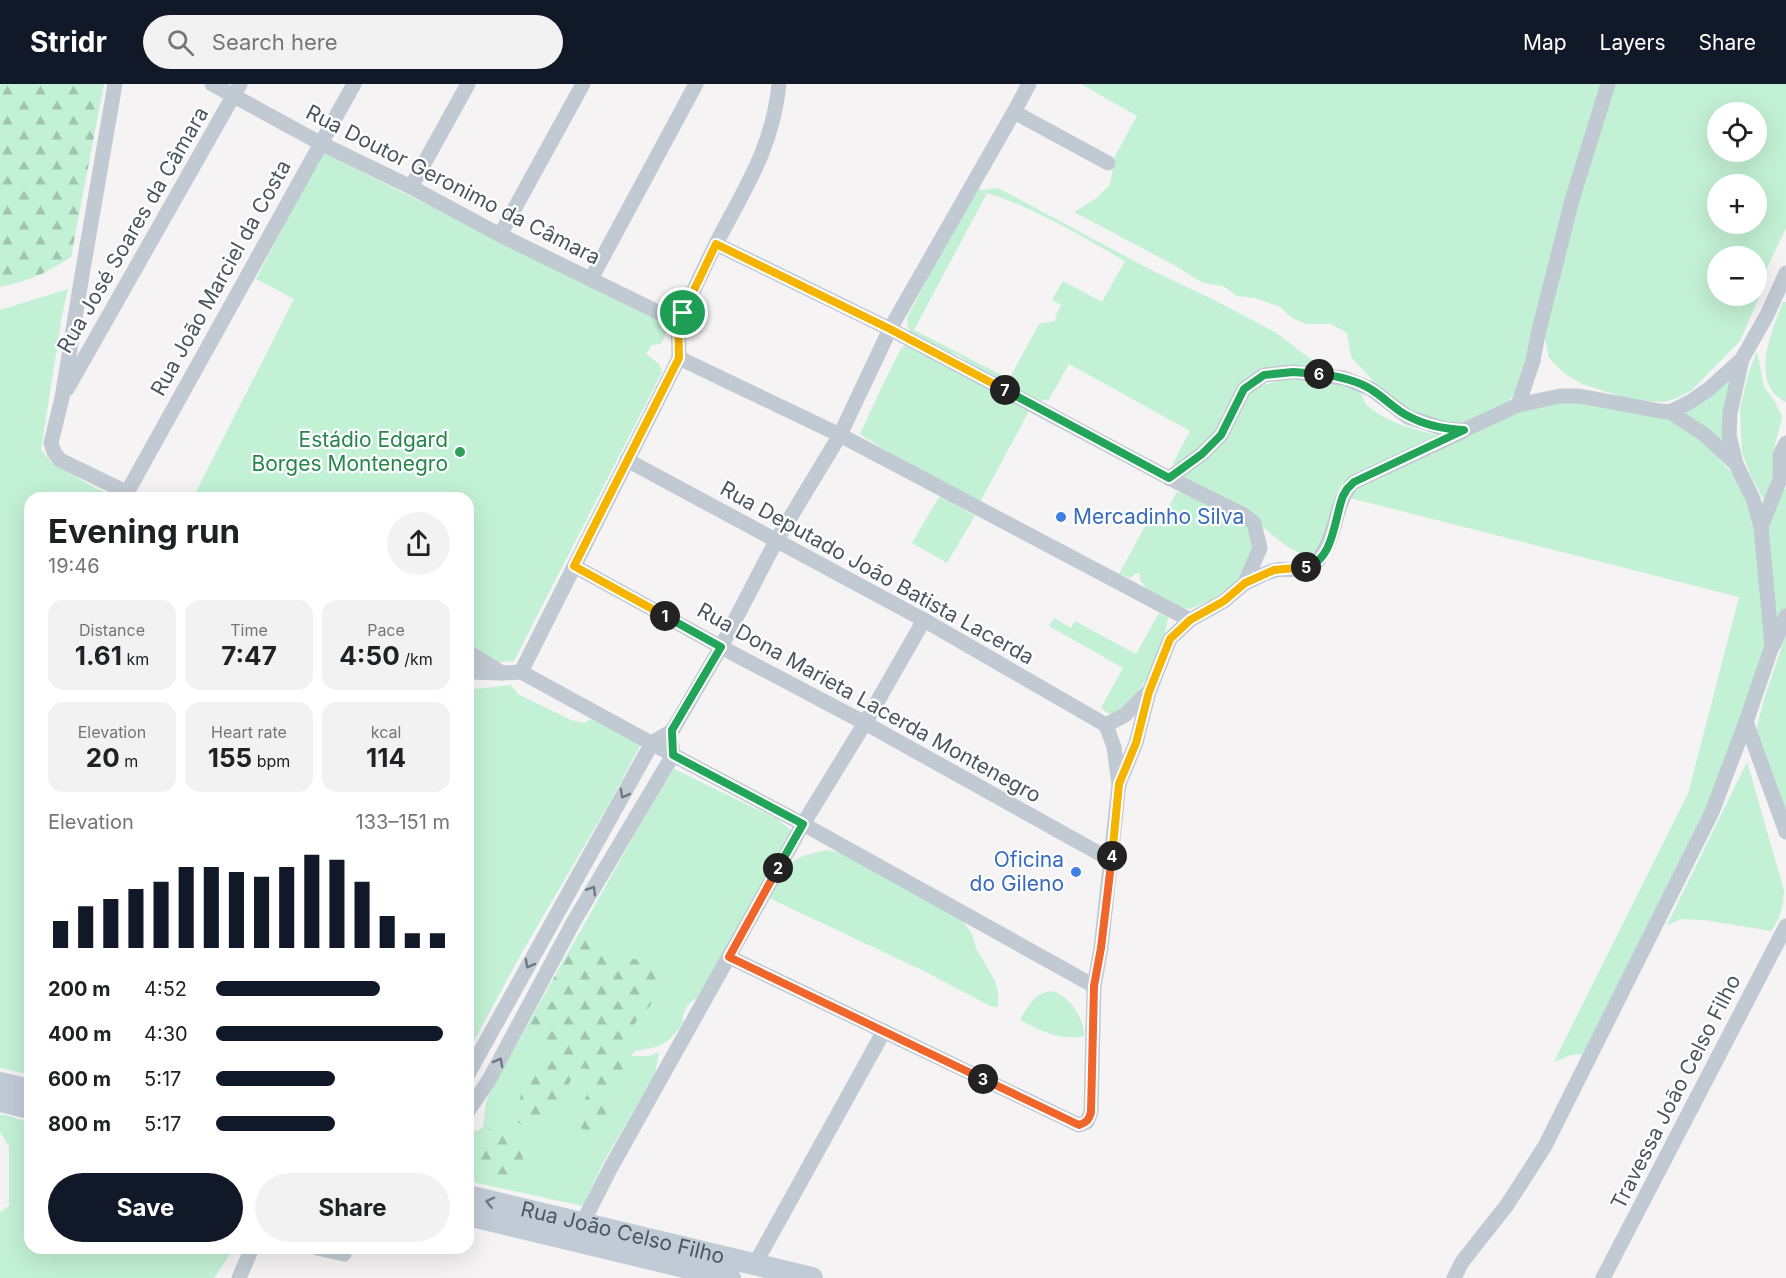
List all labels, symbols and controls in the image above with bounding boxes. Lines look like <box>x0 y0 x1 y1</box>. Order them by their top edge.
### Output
search box <box>143 15 563 69</box>
text: Stridr <box>30 25 107 59</box>
icon: search <box>164 26 197 59</box>
text: Search here <box>212 29 338 55</box>
text: Map <box>1523 30 1567 55</box>
text: Layers <box>1600 30 1666 55</box>
text: Share <box>1699 30 1756 55</box>
street label: Rua Doutor Geronimo da Câmara <box>302 99 605 270</box>
street label: Rua José Soares da Câmara <box>52 102 213 357</box>
map controls <box>1707 102 1767 306</box>
button: locate <box>1707 102 1767 162</box>
street label: Rua João Marciel da Costa <box>145 156 296 400</box>
button: + <box>1707 174 1767 234</box>
button: − <box>1707 246 1767 306</box>
pin <box>657 287 708 338</box>
icon: arrive <box>666 296 699 329</box>
pin: 6 <box>1304 359 1334 389</box>
text: 6 <box>1314 364 1324 384</box>
pin: 7 <box>990 375 1020 405</box>
text: 7 <box>1000 380 1010 400</box>
place label: Estádio Edgard Borges Montenegro <box>251 427 448 476</box>
marker: Estádio Edgard Borges Montenegro <box>453 445 467 459</box>
street label: Rua Deputado João Batista Lacerda <box>716 476 1038 670</box>
place label: Mercadinho Silva <box>1073 504 1244 529</box>
marker: Mercadinho Silva <box>1054 510 1068 524</box>
text: Evening run <box>48 511 240 551</box>
button: share <box>387 512 450 575</box>
pin: 5 <box>1291 552 1321 582</box>
text: 19:46 <box>48 554 100 578</box>
text: 5 <box>1301 557 1311 577</box>
street label: Rua Dona Marieta Lacerda Montenegro <box>693 597 1045 808</box>
pin: 1 <box>650 601 680 631</box>
text: 1 <box>662 606 668 626</box>
text: Distance <box>79 620 145 640</box>
text: Time <box>230 620 268 640</box>
text: Pace <box>367 620 405 640</box>
text: 1.61 <box>75 640 122 671</box>
text: 7:47 <box>221 640 277 671</box>
text: 4:50 <box>339 640 400 671</box>
text: km <box>122 649 149 669</box>
text: /km <box>400 649 433 669</box>
text: Elevation <box>78 722 146 742</box>
text: Heart rate <box>211 722 287 742</box>
text: kcal <box>371 722 401 742</box>
text: 20 <box>86 742 120 773</box>
text: 155 <box>208 742 252 773</box>
text: 114 <box>366 742 406 773</box>
text: m <box>120 751 138 771</box>
text: bpm <box>252 751 290 771</box>
one-way arrow <box>620 788 631 798</box>
text: Elevation <box>48 810 134 834</box>
text: 133–151 m <box>356 810 450 834</box>
pin: 4 <box>1097 841 1127 871</box>
text: 4 <box>1107 846 1117 866</box>
place label: Oficina do Gileno <box>970 847 1064 896</box>
pin: 2 <box>763 853 793 883</box>
text: 2 <box>773 858 783 878</box>
marker: Oficina do Gileno <box>1069 865 1083 879</box>
one-way arrow <box>585 886 597 896</box>
one-way arrow <box>525 958 536 969</box>
street label: Travessa João Celso Filho <box>1605 970 1746 1213</box>
text: 200 m <box>48 977 111 1001</box>
text: 4:52 <box>144 977 187 1001</box>
text: 400 m <box>48 1022 112 1046</box>
text: 4:30 <box>144 1022 188 1046</box>
one-way arrow <box>492 1057 503 1068</box>
pin: 3 <box>968 1064 998 1094</box>
text: 600 m <box>48 1067 111 1091</box>
text: 5:17 <box>144 1067 181 1091</box>
text: 3 <box>978 1069 988 1089</box>
text: 800 m <box>48 1112 111 1136</box>
text: 5:17 <box>144 1112 181 1136</box>
button: Save <box>48 1173 243 1242</box>
button: Share <box>255 1173 450 1242</box>
one-way arrow <box>485 1196 495 1209</box>
street label: Rua João Celso Filho <box>518 1196 727 1269</box>

